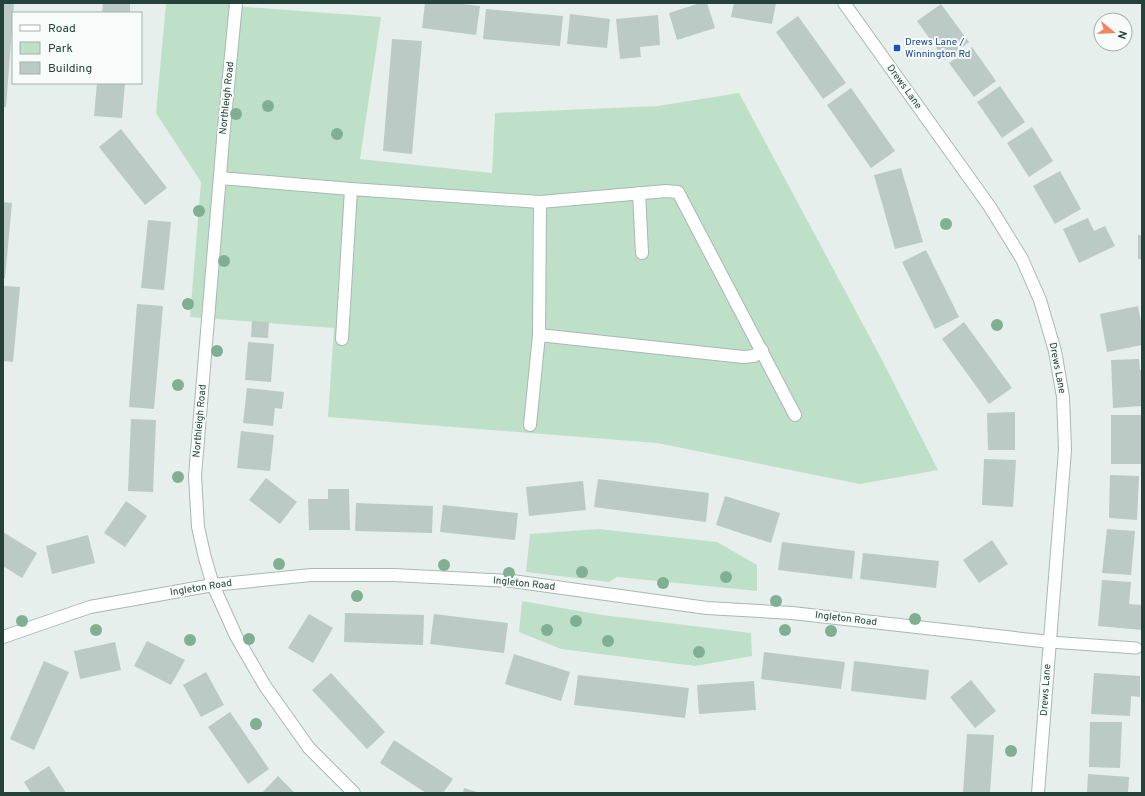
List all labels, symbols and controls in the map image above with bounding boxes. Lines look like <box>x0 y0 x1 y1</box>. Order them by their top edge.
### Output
legend <box>12 12 142 84</box>
north arrow <box>1093 12 1133 52</box>
text: Road <box>48 21 76 37</box>
text: N <box>1114 29 1129 41</box>
place label: Drews Lane / Winnington Rd <box>905 36 971 61</box>
text: Park <box>48 41 73 57</box>
marker: Drews Lane / Winnington Rd <box>892 43 902 53</box>
text: Building <box>48 61 92 77</box>
street label: Northleigh Road <box>217 61 237 135</box>
street label: Drews Lane <box>883 62 925 112</box>
street label: Drews Lane <box>1046 341 1068 395</box>
street label: Northleigh Road <box>190 384 210 458</box>
street label: Ingleton Road <box>492 574 556 594</box>
street label: Ingleton Road <box>169 577 233 599</box>
street label: Ingleton Road <box>814 609 878 629</box>
street label: Drews Lane <box>1038 664 1054 716</box>

